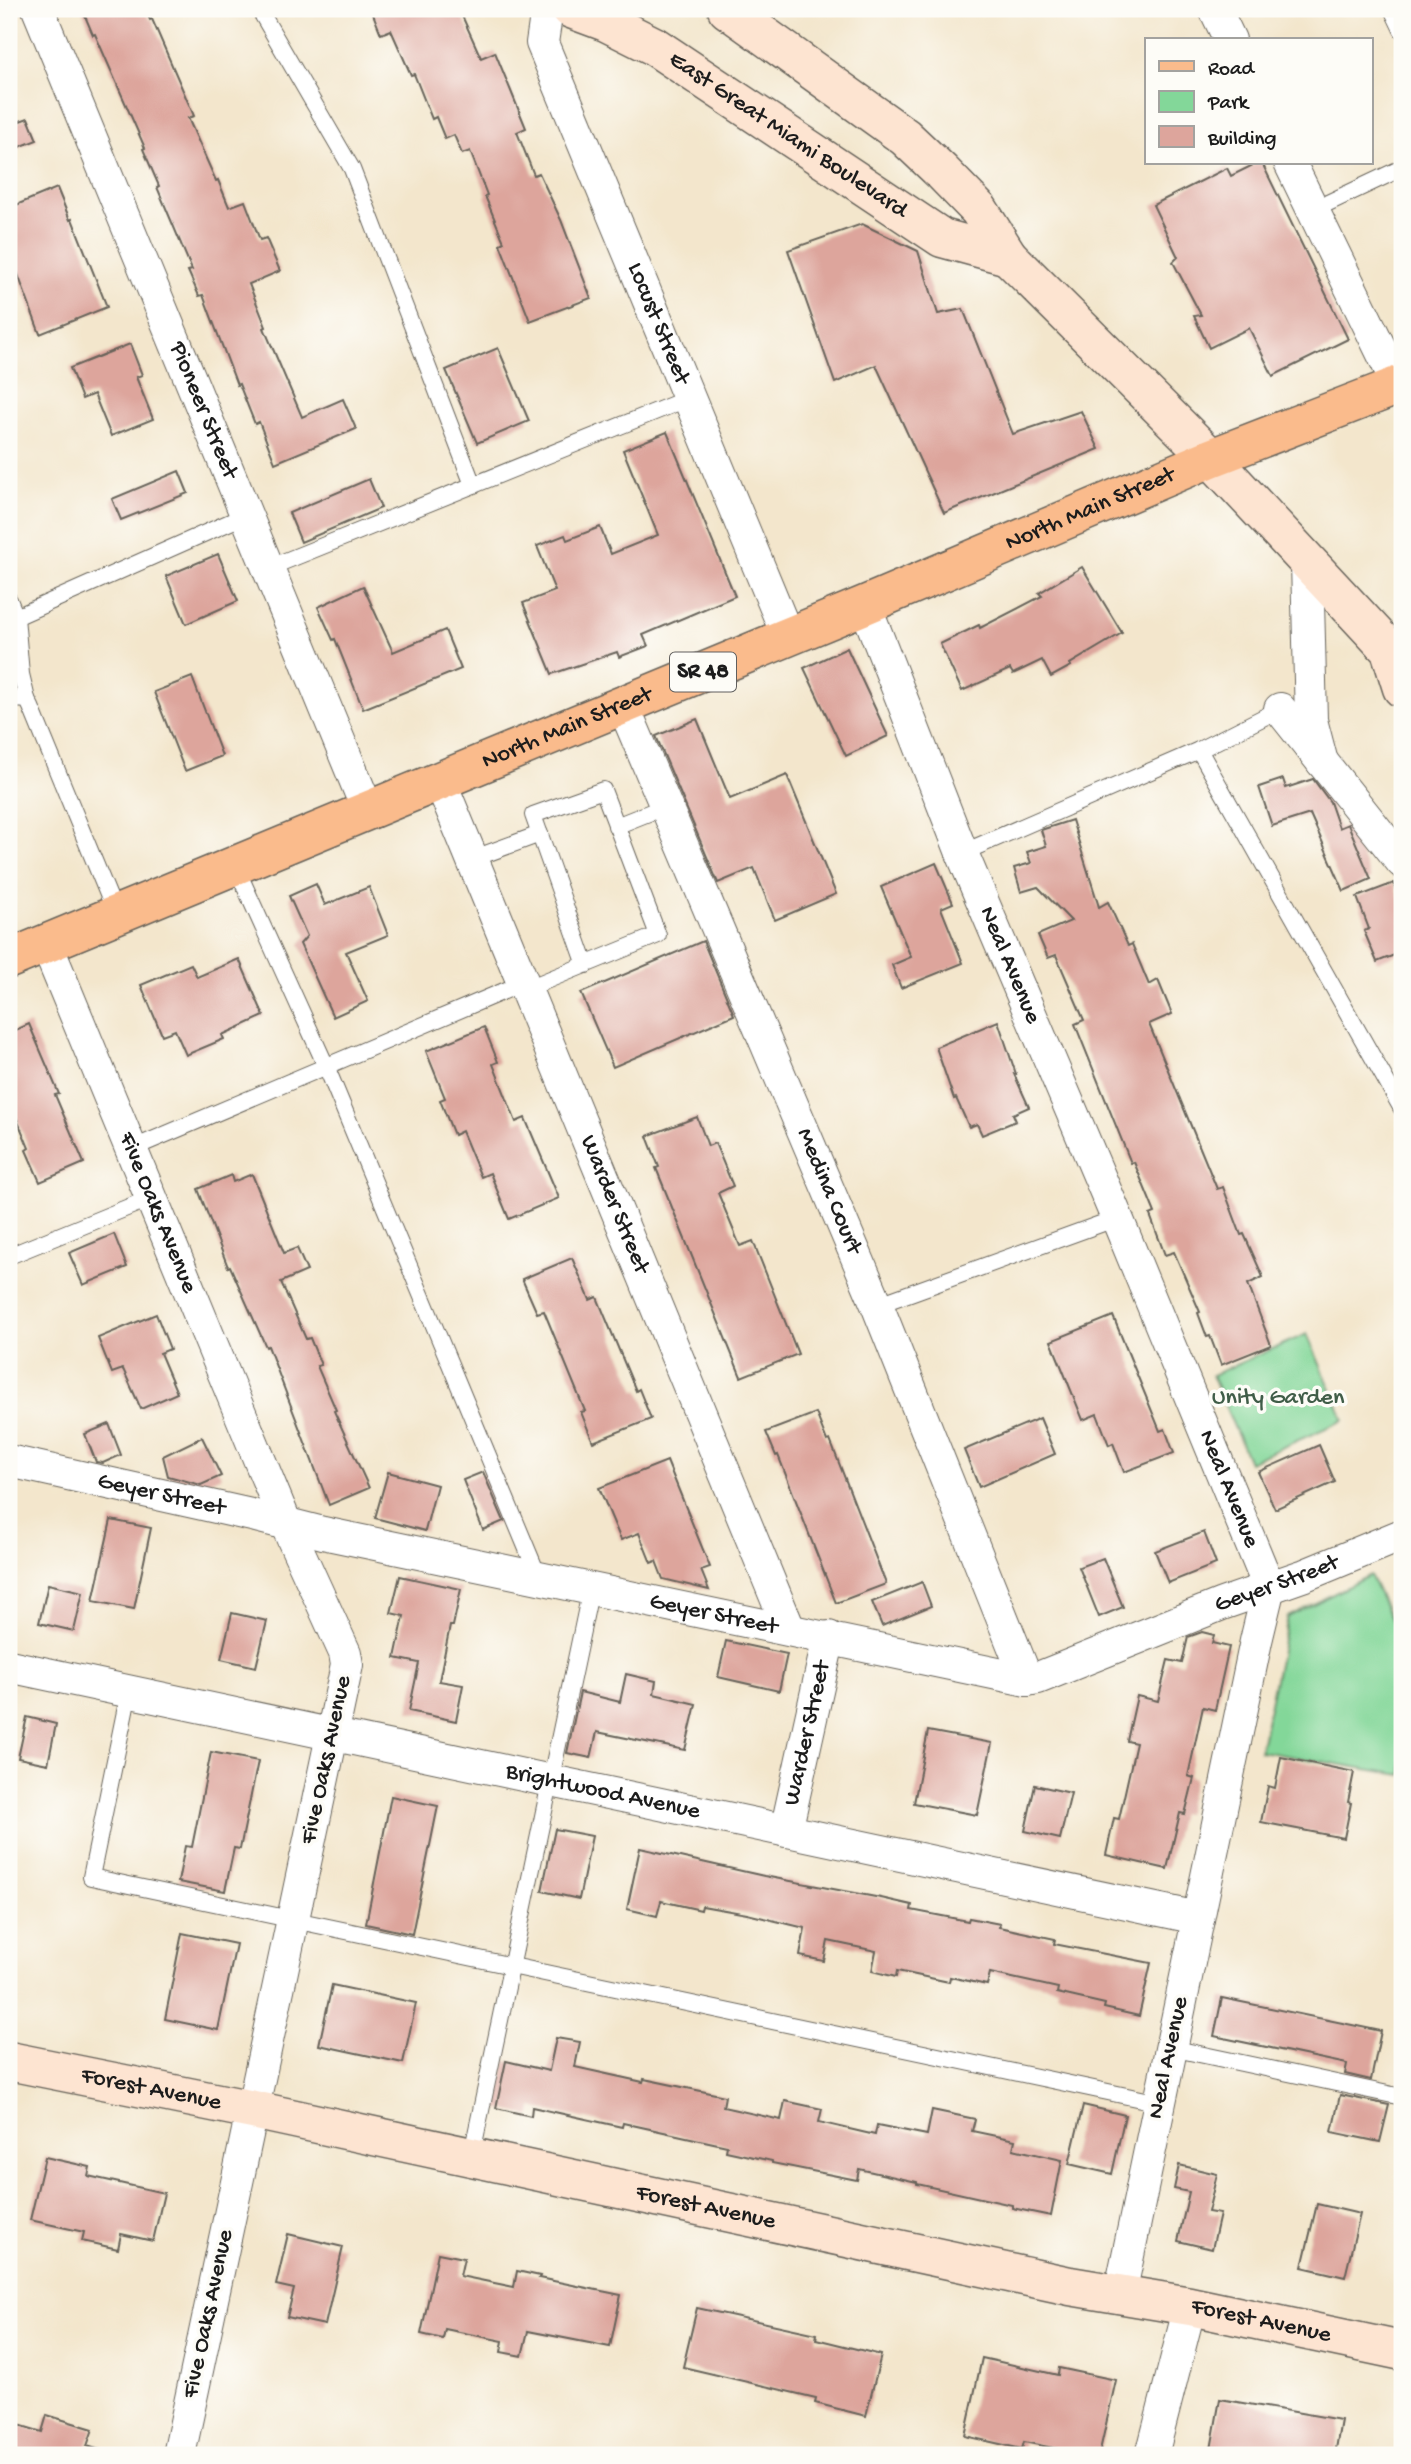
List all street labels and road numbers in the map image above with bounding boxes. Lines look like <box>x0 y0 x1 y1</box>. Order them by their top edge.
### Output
street label: East Great Miami Boulevard <box>663 45 914 226</box>
street label: Locust Street <box>620 258 697 391</box>
street label: Pioneer Street <box>162 337 245 485</box>
street label: North Main Street <box>1001 460 1181 558</box>
road number: SR 48 <box>670 652 736 692</box>
street label: North Main Street <box>478 679 659 776</box>
street label: Neal Avenue <box>972 902 1048 1029</box>
street label: Medina Court <box>789 1124 869 1261</box>
street label: Five Oaks Avenue <box>111 1127 204 1298</box>
street label: Warder Street <box>573 1131 657 1280</box>
street label: Neal Avenue <box>1192 1426 1266 1553</box>
street label: Geyer Street <box>95 1467 230 1524</box>
street label: Geyer Street <box>1211 1547 1345 1620</box>
street label: Geyer Street <box>647 1587 782 1642</box>
street label: Warder Street <box>778 1656 838 1808</box>
street label: Five Oaks Avenue <box>295 1673 359 1848</box>
street label: Brightwood Avenue <box>502 1757 703 1827</box>
street label: Neal Avenue <box>1142 1993 1196 2122</box>
street label: Forest Avenue <box>78 2061 224 2118</box>
street label: Forest Avenue <box>632 2178 779 2237</box>
street label: Five Oaks Avenue <box>177 2227 241 2402</box>
street label: Forest Avenue <box>1188 2292 1334 2350</box>

